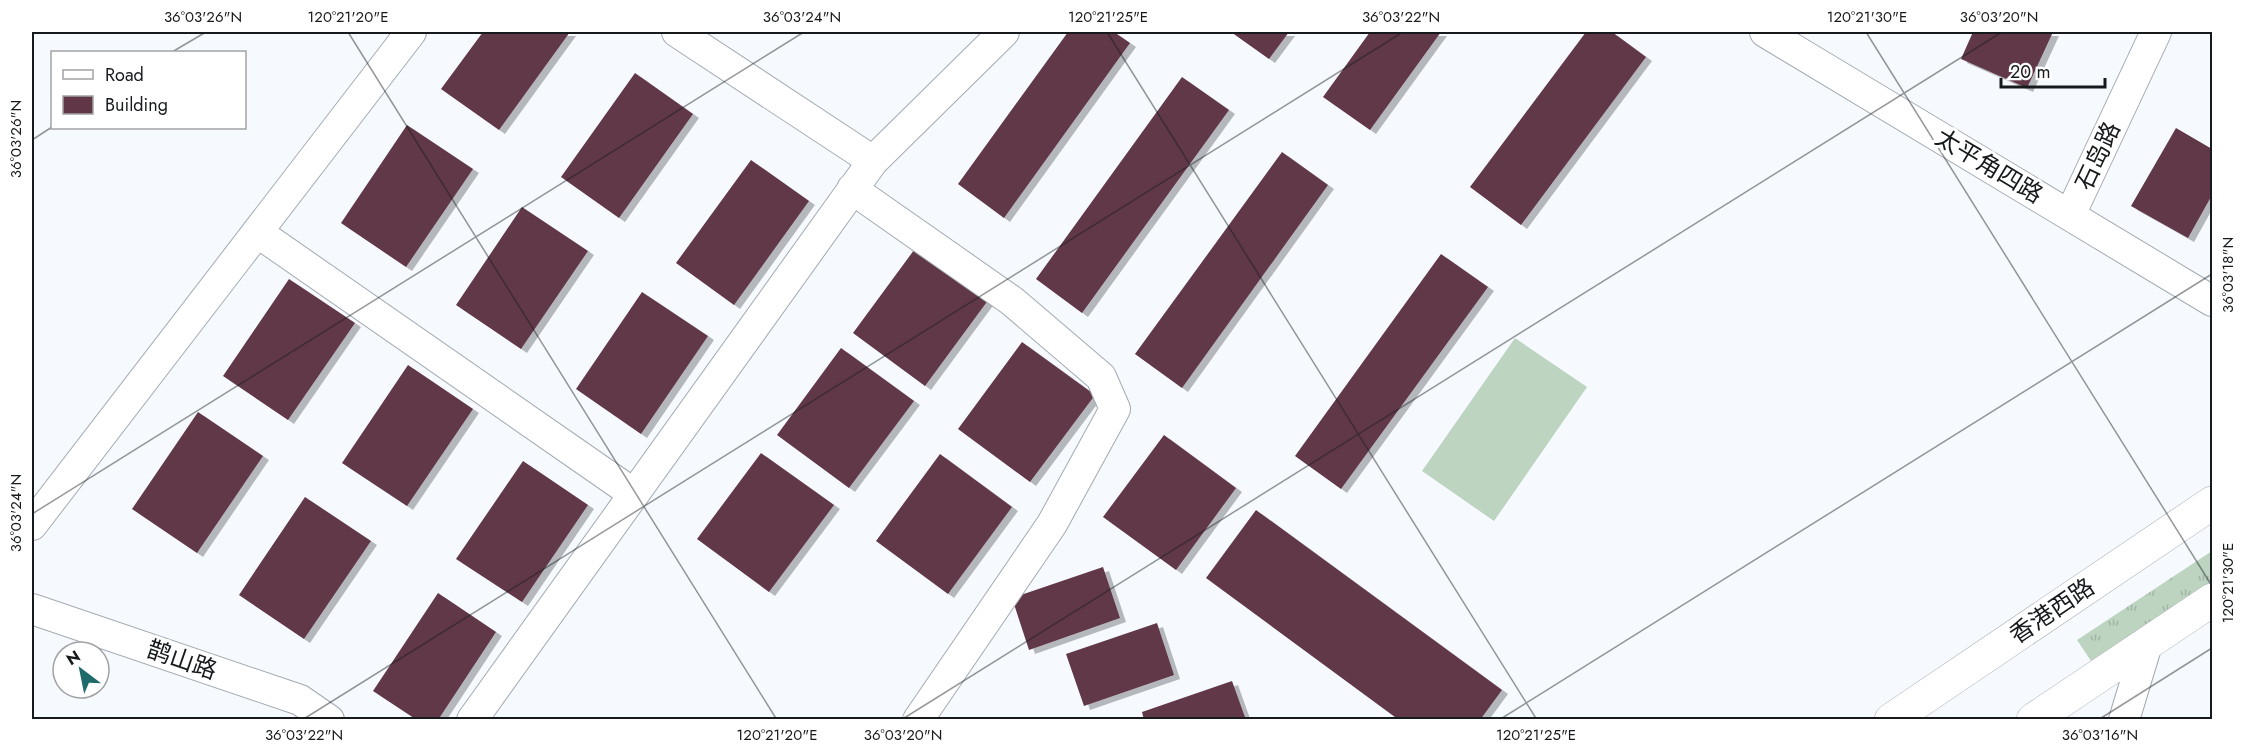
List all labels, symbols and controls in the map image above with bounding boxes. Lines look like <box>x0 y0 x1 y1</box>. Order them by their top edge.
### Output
text: 36°03'26"N <box>164 6 242 28</box>
text: 120°21'20"E <box>308 6 388 28</box>
text: 36°03'24"N <box>763 6 841 28</box>
text: 120°21'25"E <box>1068 6 1148 28</box>
text: 36°03'22"N <box>1362 6 1440 28</box>
text: 120°21'30"E <box>1827 6 1907 28</box>
text: 36°03'20"N <box>1960 6 2038 28</box>
legend <box>51 51 246 129</box>
scale bar <box>2001 51 2104 89</box>
text: 20 m <box>2010 59 2050 85</box>
text: Road <box>105 62 144 88</box>
text: Building <box>105 92 168 118</box>
text: 36°03'26"N <box>5 100 27 178</box>
street label: 石岛路 <box>2066 116 2129 196</box>
street label: 太平角四路 <box>1929 120 2050 211</box>
text: 36°03'18"N <box>2217 237 2239 313</box>
text: 36°03'24"N <box>5 474 27 552</box>
text: 120°21'30"E <box>2217 543 2239 623</box>
street label: 香港西路 <box>2002 569 2101 652</box>
street label: 鹊山路 <box>142 631 222 688</box>
north arrow <box>51 640 111 700</box>
text: N <box>62 645 85 671</box>
text: 36°03'22"N <box>265 724 343 746</box>
text: 120°21'20"E <box>737 724 817 746</box>
text: 36°03'20"N <box>864 724 942 746</box>
text: 120°21'25"E <box>1496 724 1576 746</box>
text: 36°03'16"N <box>2062 724 2138 746</box>

